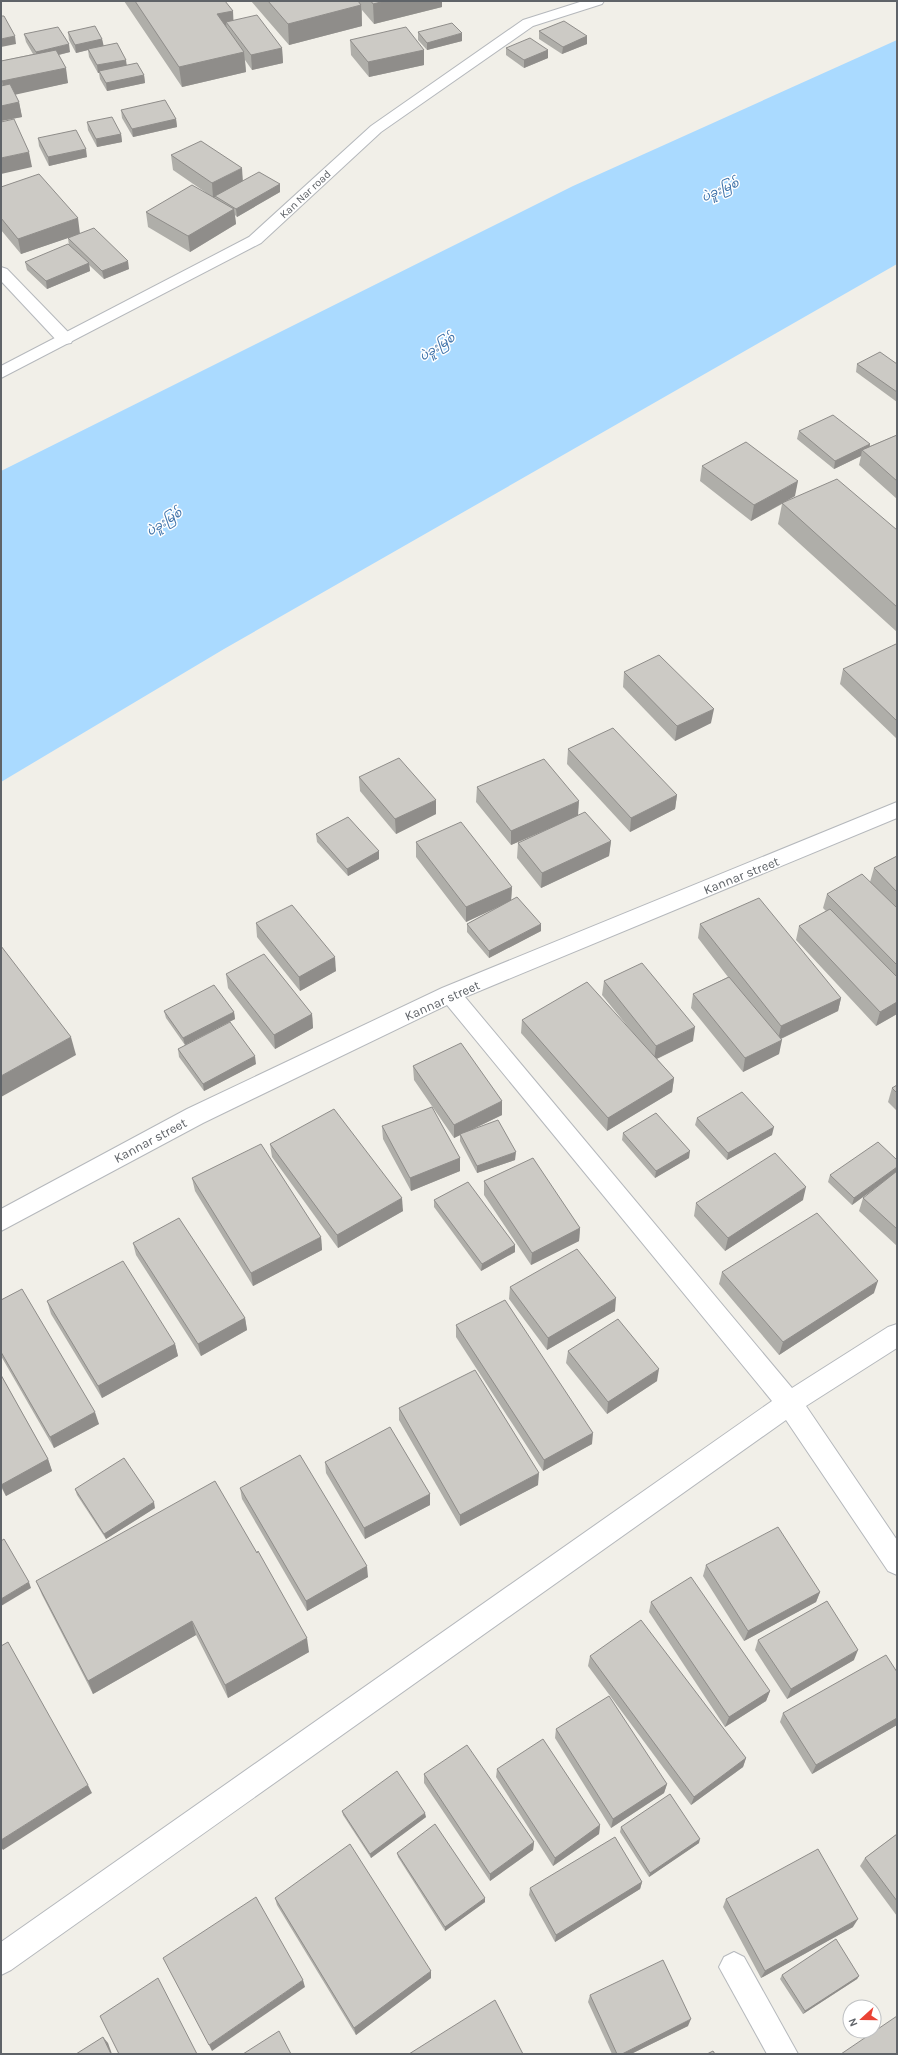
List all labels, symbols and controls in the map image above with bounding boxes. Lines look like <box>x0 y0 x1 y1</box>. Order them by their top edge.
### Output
street label: Kan Nar road <box>277 168 333 221</box>
water label: ပဲခူးမြစ် <box>698 173 743 207</box>
water label: ပဲခူးမြစ် <box>416 328 460 366</box>
water label: ပဲခူးမြစ် <box>143 503 187 541</box>
street label: Kannar street <box>701 853 781 897</box>
street label: Kannar street <box>402 977 482 1024</box>
street label: Kannar street <box>111 1115 189 1166</box>
north arrow <box>842 1999 882 2039</box>
text: N <box>846 2016 861 2028</box>

